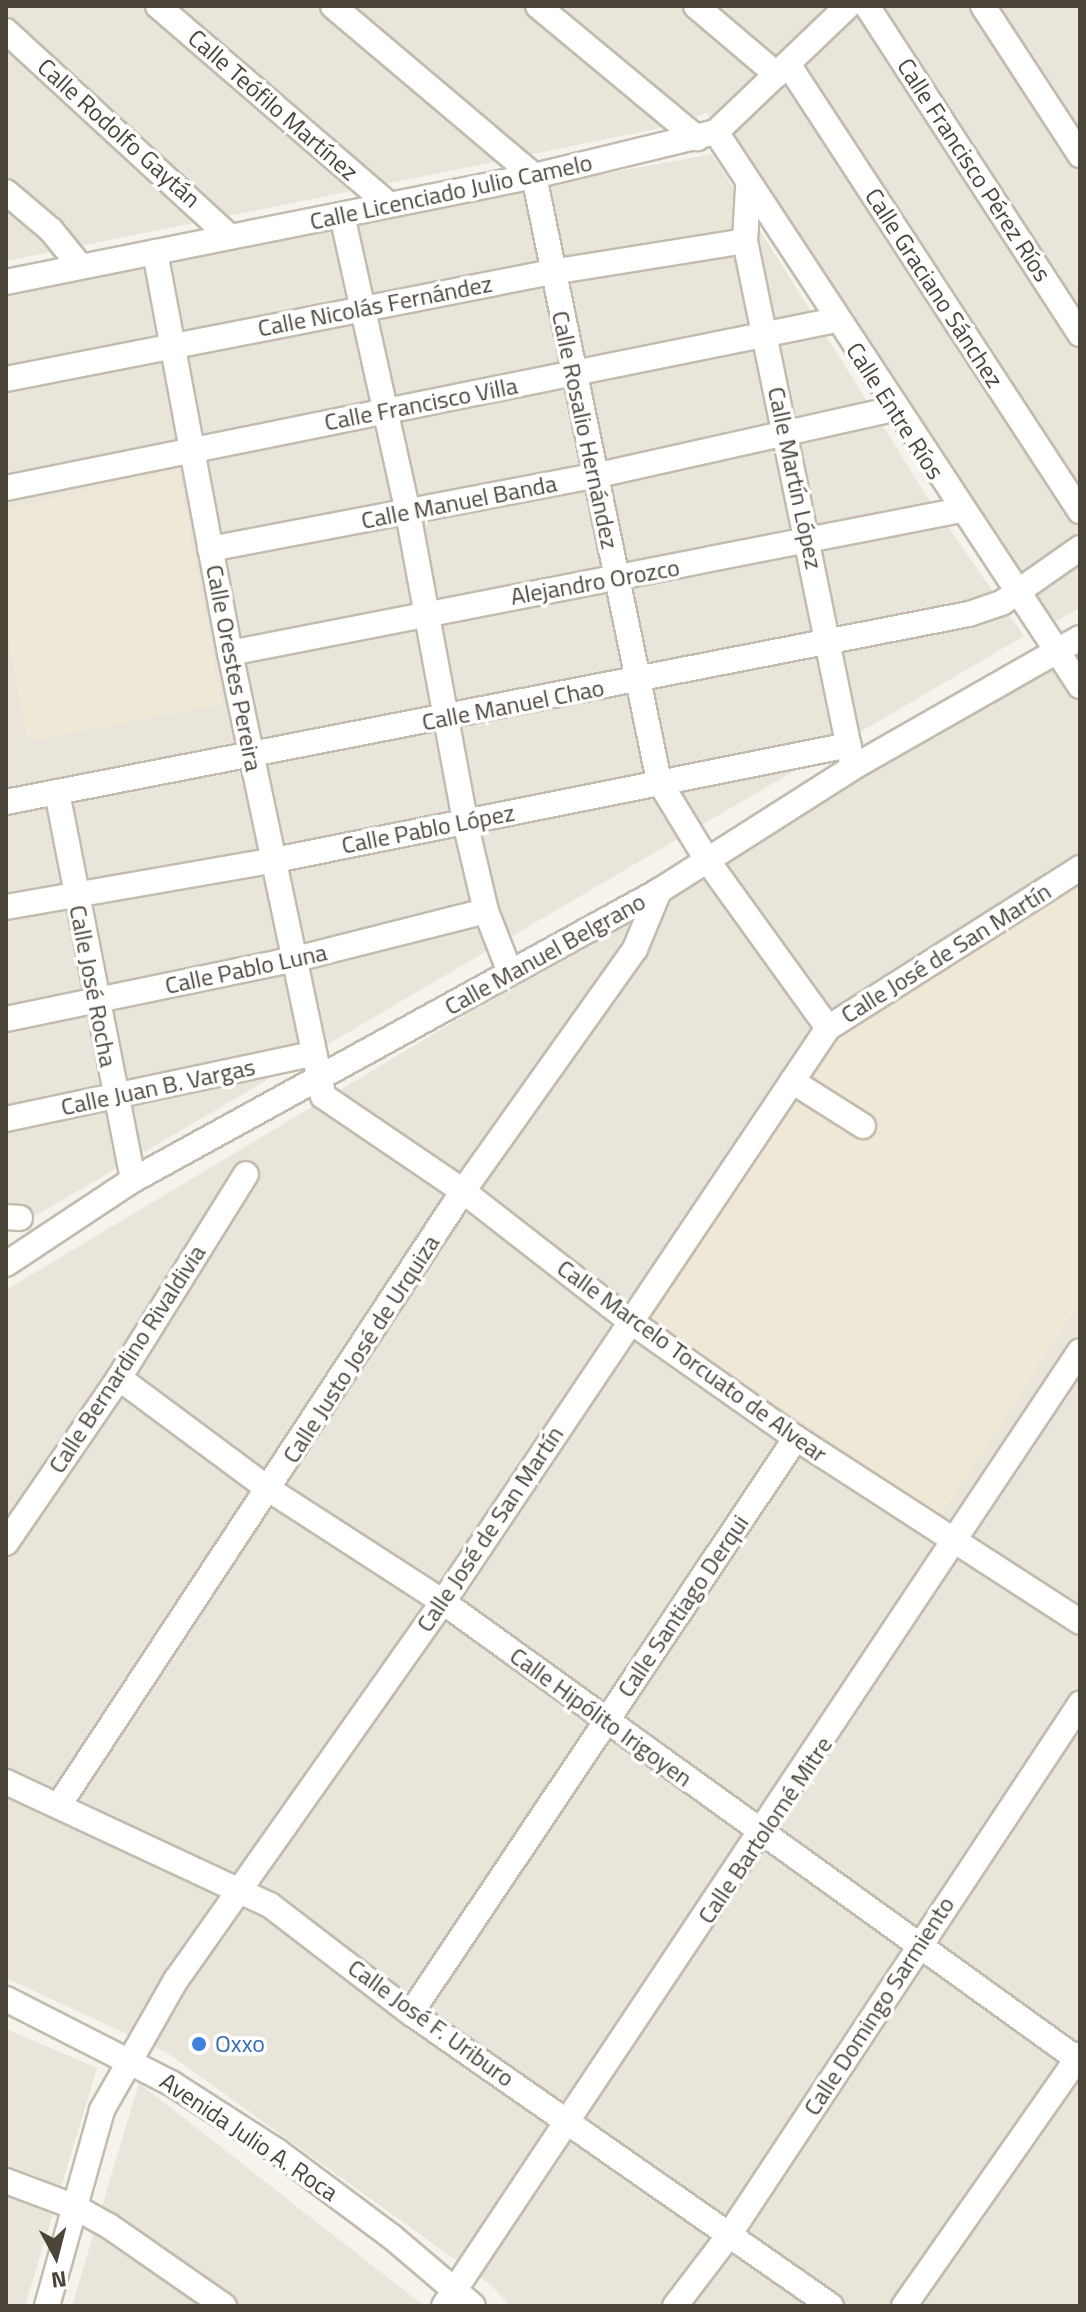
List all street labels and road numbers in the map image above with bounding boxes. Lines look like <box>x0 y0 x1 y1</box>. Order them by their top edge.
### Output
street label: Calle Teófilo Martínez <box>182 23 364 187</box>
street label: Calle Rodolfo Gaytán <box>32 52 206 214</box>
street label: Calle Francisco Pérez Ríos <box>891 53 1057 287</box>
street label: Calle Licenciado Julio Camelo <box>307 148 595 236</box>
street label: Calle Graciano Sánchez <box>859 183 1009 393</box>
street label: Calle Nicolás Fernández <box>255 269 495 343</box>
street label: Calle Rosalio Hernández <box>546 308 624 552</box>
street label: Calle Entre Ríos <box>840 337 950 485</box>
street label: Calle Francisco Villa <box>322 371 520 437</box>
street label: Calle Martín López <box>762 384 828 572</box>
street label: Calle Manuel Banda <box>359 469 559 535</box>
street label: Alejandro Orozco <box>508 553 682 611</box>
street label: Calle Orestes Pereira <box>200 562 268 774</box>
street label: Calle Manuel Chao <box>419 673 607 737</box>
street label: Calle Pablo López <box>339 798 517 860</box>
street label: Calle José de San Martín <box>836 877 1056 1029</box>
street label: Calle Manuel Belgrano <box>440 887 650 1021</box>
street label: Calle José Rocha <box>63 903 123 1069</box>
street label: Calle Pablo Luna <box>162 938 330 1000</box>
street label: Calle Juan B. Vargas <box>58 1052 258 1122</box>
street label: Calle Justo José de Urquiza <box>277 1230 445 1468</box>
street label: Calle Bernardino Rivaldivia <box>42 1240 212 1478</box>
street label: Calle Marcelo Torcuato de Alvear <box>552 1253 832 1469</box>
street label: Calle José de San Martín <box>410 1421 570 1637</box>
street label: Calle Santiago Derqui <box>611 1509 755 1703</box>
street label: Calle Hipólito Irigoyen <box>504 1641 698 1793</box>
street label: Calle Bartolomé Mitre <box>692 1731 838 1929</box>
street label: Calle Domingo Sarmiento <box>798 1891 960 2121</box>
street label: Calle José F. Uriburo <box>342 1953 520 2093</box>
street label: Avenida Julio A. Roca <box>155 2067 343 2207</box>

